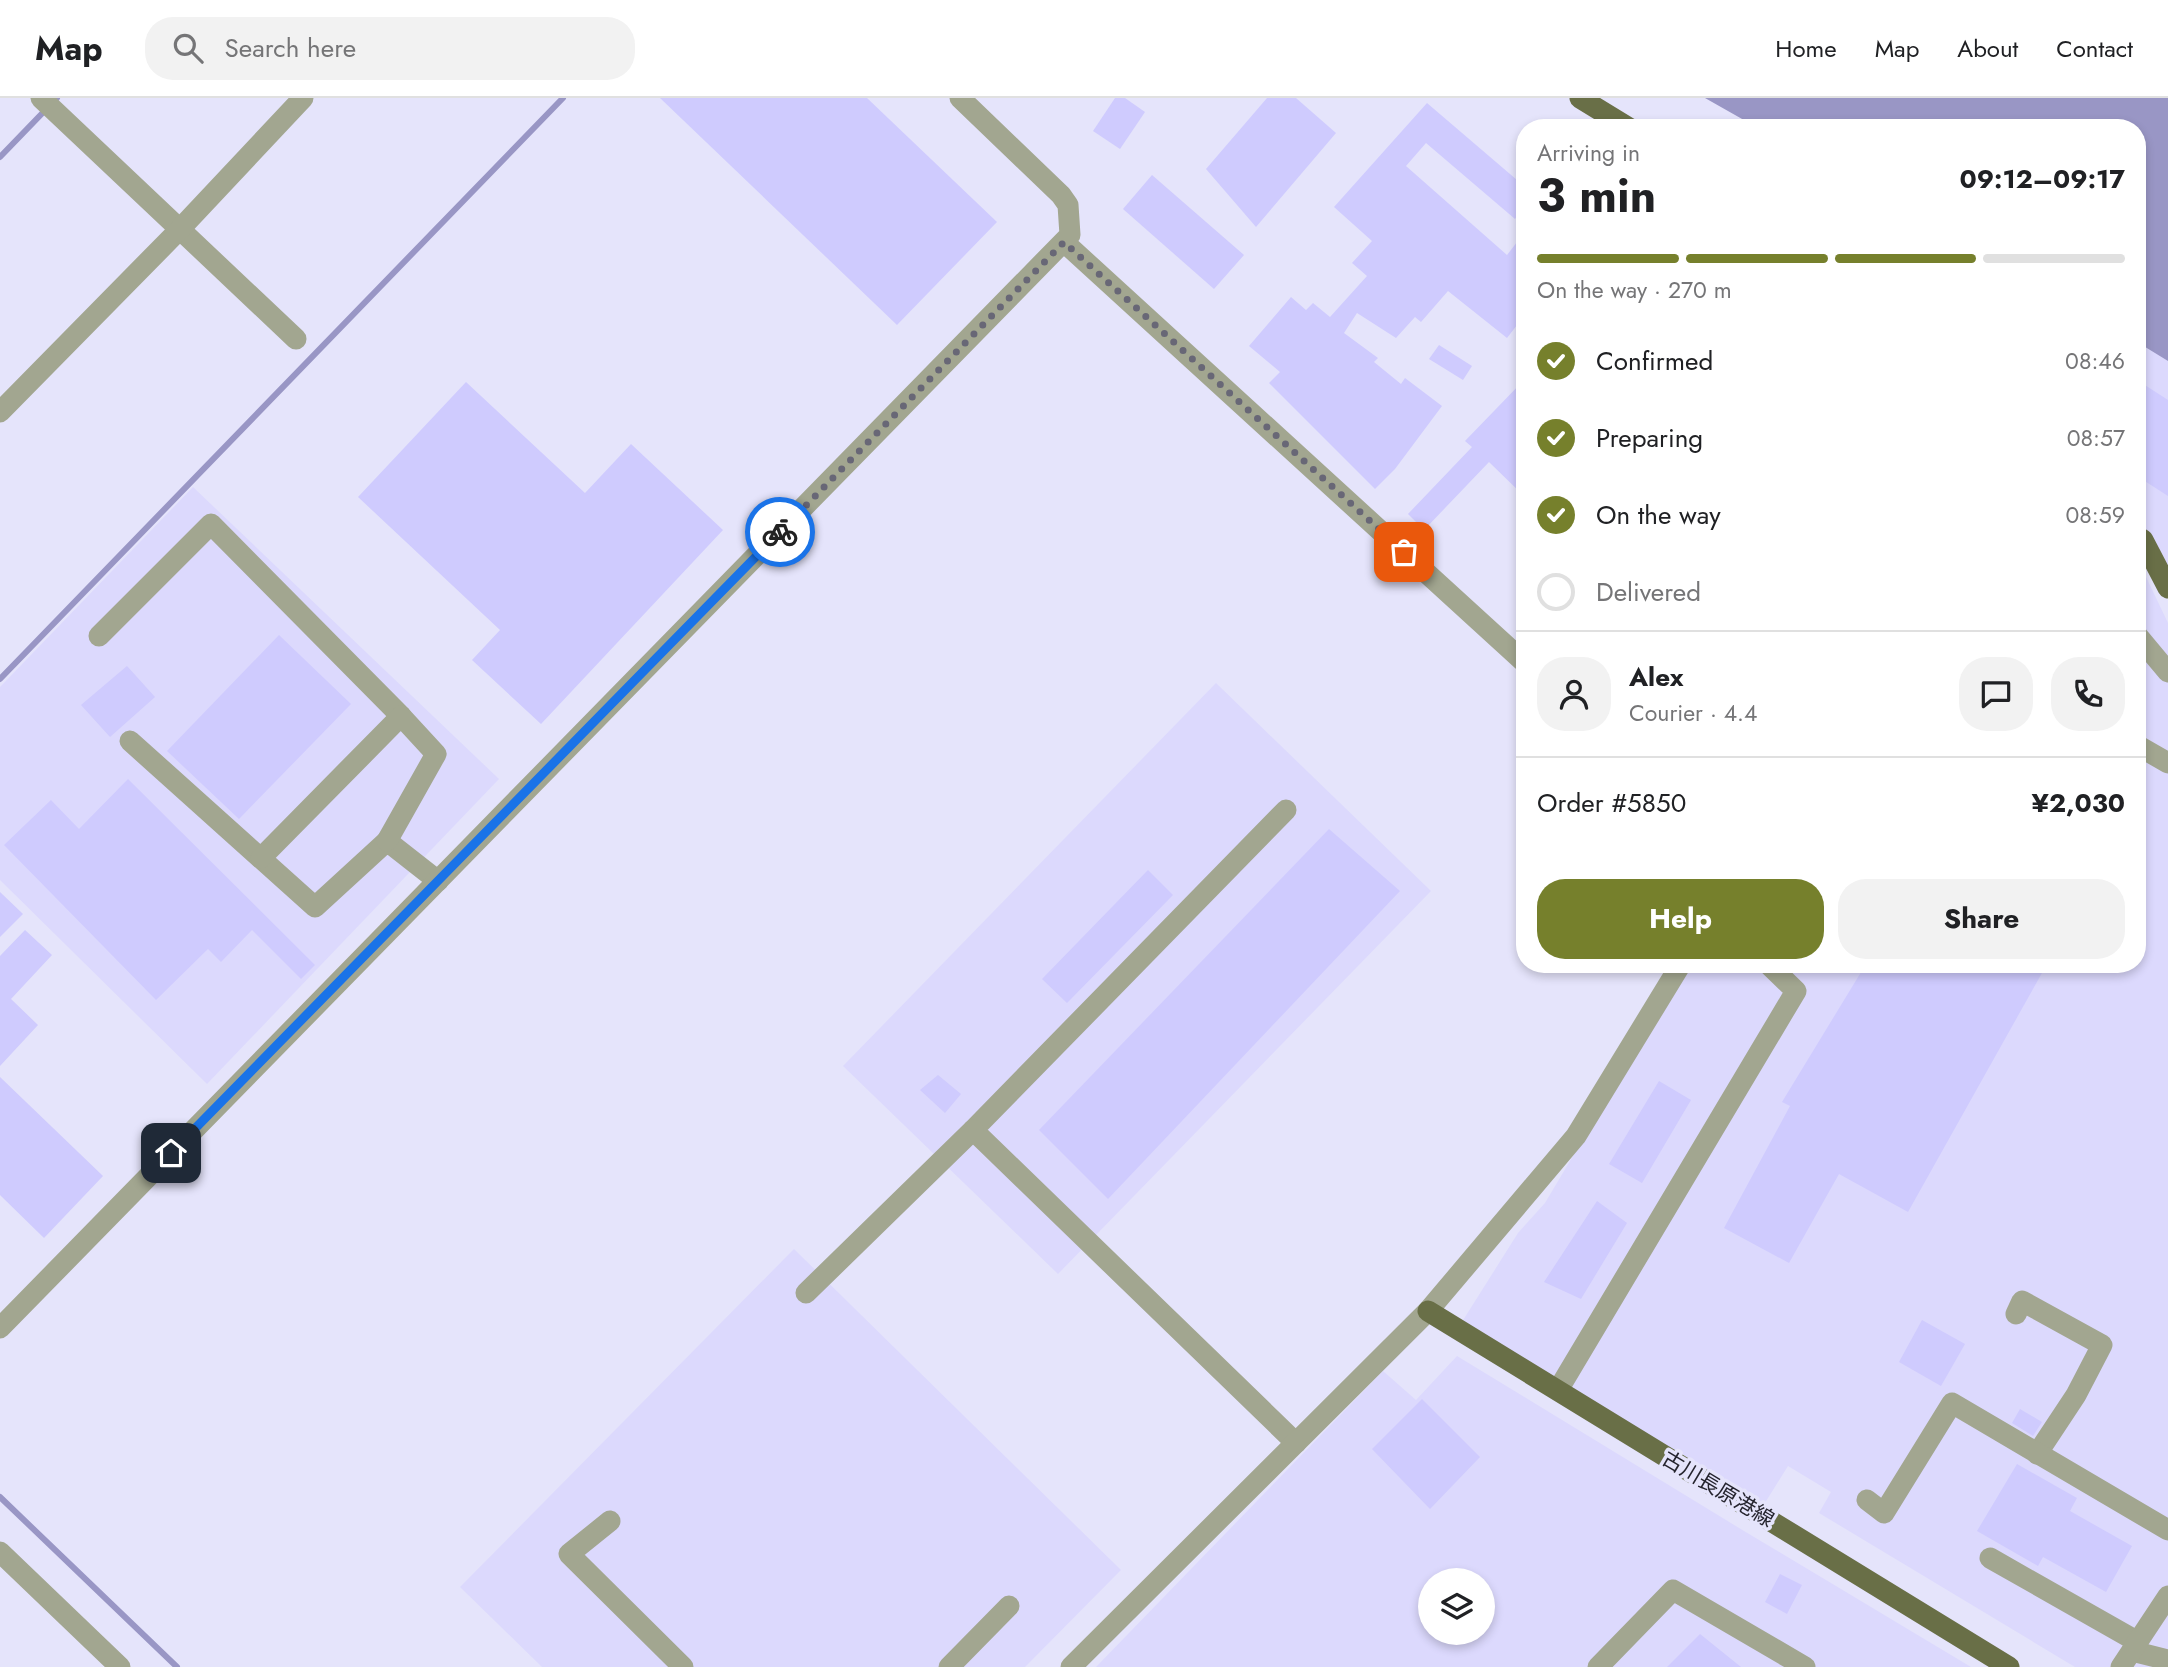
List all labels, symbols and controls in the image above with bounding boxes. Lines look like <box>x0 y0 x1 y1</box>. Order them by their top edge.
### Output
search box <box>145 17 635 80</box>
text: Map <box>35 25 103 72</box>
icon: search <box>169 29 207 67</box>
text: Search here <box>225 29 356 67</box>
text: Home <box>1775 31 1837 66</box>
text: Map <box>1875 31 1919 66</box>
text: About <box>1957 31 2018 66</box>
text: Contact <box>2056 31 2133 66</box>
text: Arriving in <box>1537 136 1640 170</box>
text: 09:12–09:17 <box>1959 160 2125 198</box>
text: 3 min <box>1537 163 1656 229</box>
text: On the way · 270 m <box>1537 273 1732 307</box>
icon: check <box>1537 342 1575 380</box>
text: Confirmed <box>1596 342 1713 380</box>
text: 08:46 <box>2065 344 2125 378</box>
icon: check <box>1537 419 1575 457</box>
text: Preparing <box>1596 419 1703 457</box>
text: 08:57 <box>2067 421 2125 455</box>
icon: check <box>1537 496 1575 534</box>
text: On the way <box>1596 496 1721 534</box>
courier <box>745 497 815 567</box>
text: 08:59 <box>2066 498 2125 532</box>
icon: bike <box>761 513 799 551</box>
pin <box>1374 522 1434 582</box>
icon: bag <box>1385 533 1423 571</box>
text: Delivered <box>1596 573 1701 611</box>
button: person <box>1537 657 1611 731</box>
button: chat <box>1959 657 2033 731</box>
button: phone <box>2051 657 2125 731</box>
text: Alex <box>1629 658 1683 696</box>
text: Courier · 4.4 <box>1629 696 1757 730</box>
text: Order #5850 <box>1537 784 1686 822</box>
text: ¥2,030 <box>2032 784 2125 822</box>
button: Help <box>1537 879 1824 959</box>
button: Share <box>1838 879 2125 959</box>
pin <box>141 1123 201 1183</box>
icon: home <box>152 1134 190 1172</box>
street label: 古川長原港線 <box>1656 1444 1780 1534</box>
map controls <box>1418 1568 1495 1645</box>
button: layers <box>1418 1568 1495 1645</box>

